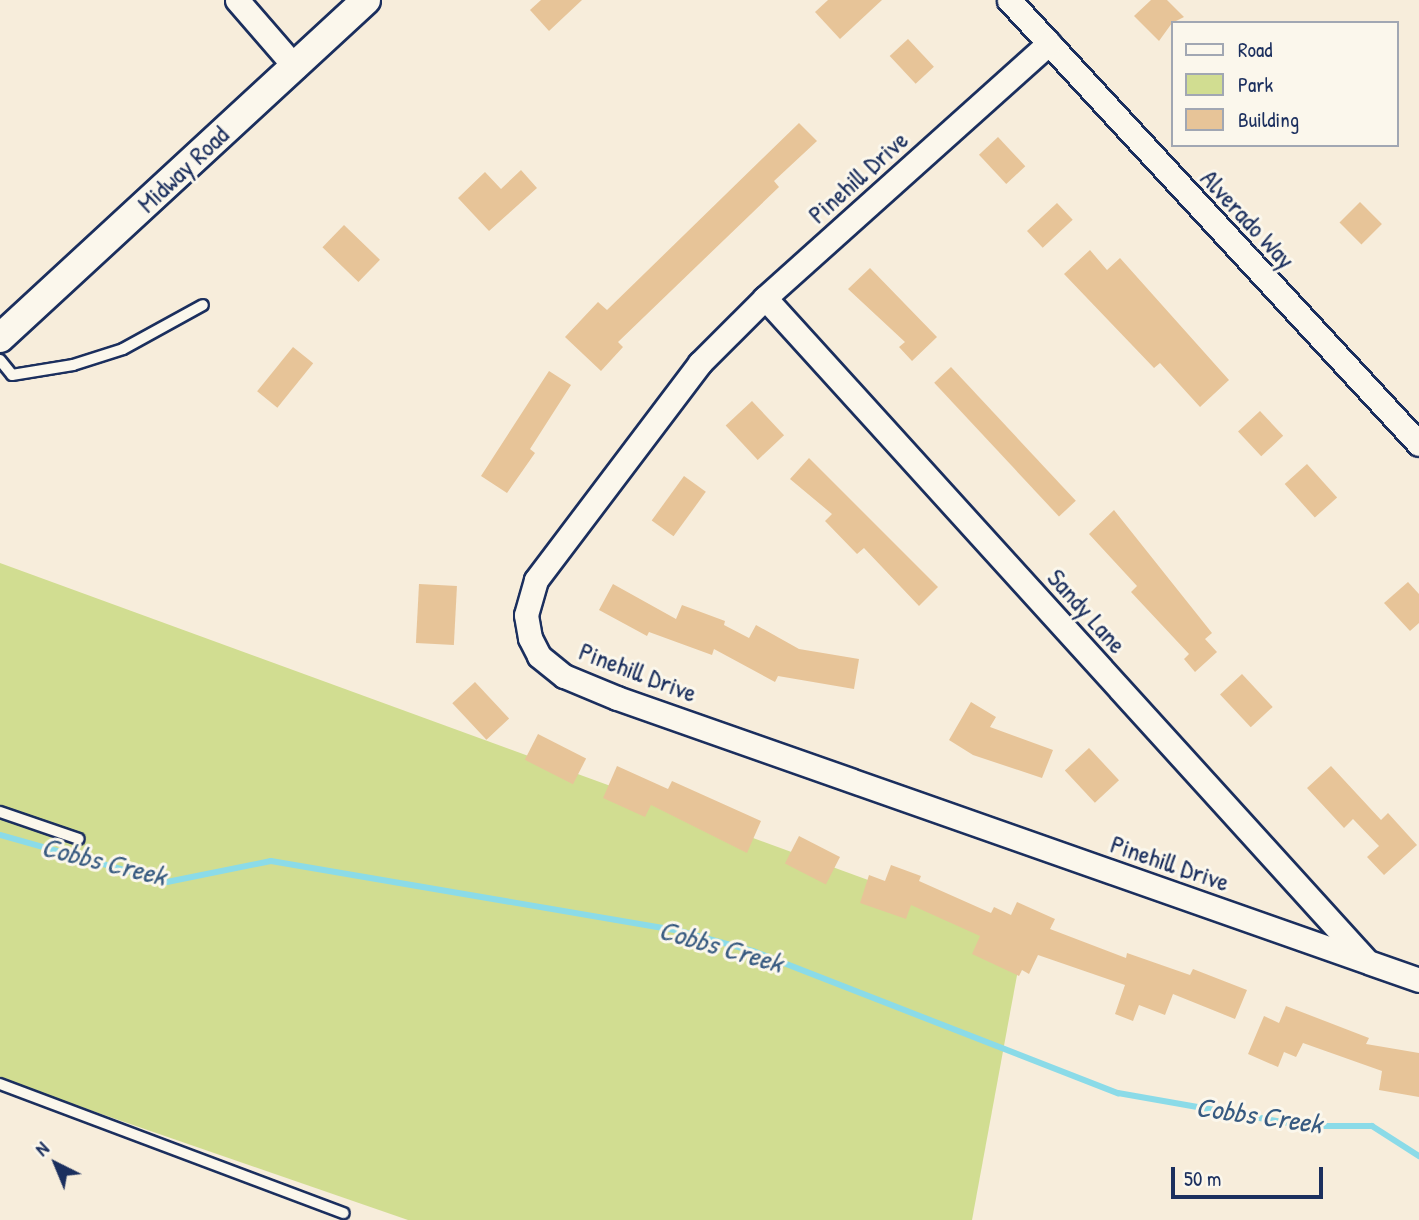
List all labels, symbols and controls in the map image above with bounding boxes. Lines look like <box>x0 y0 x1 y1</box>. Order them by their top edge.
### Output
legend <box>1170 21 1398 147</box>
text: Road <box>1238 35 1272 64</box>
text: Park <box>1238 70 1273 99</box>
text: Building <box>1238 105 1299 134</box>
street label: Midway Road <box>131 119 235 219</box>
street label: Pinehill Drive <box>802 124 914 230</box>
street label: Alverado Way <box>1194 163 1302 275</box>
street label: Sandy Lane <box>1041 562 1133 660</box>
street label: Pinehill Drive <box>575 635 701 709</box>
street label: Pinehill Drive <box>1107 828 1233 898</box>
water label: Cobbs Creek <box>38 829 170 893</box>
water label: Cobbs Creek <box>655 912 787 980</box>
water label: Cobbs Creek <box>1194 1090 1324 1140</box>
north arrow <box>21 1129 91 1199</box>
text: N <box>29 1136 54 1162</box>
scale bar <box>1174 1154 1326 1198</box>
text: 50 m <box>1184 1164 1221 1193</box>

